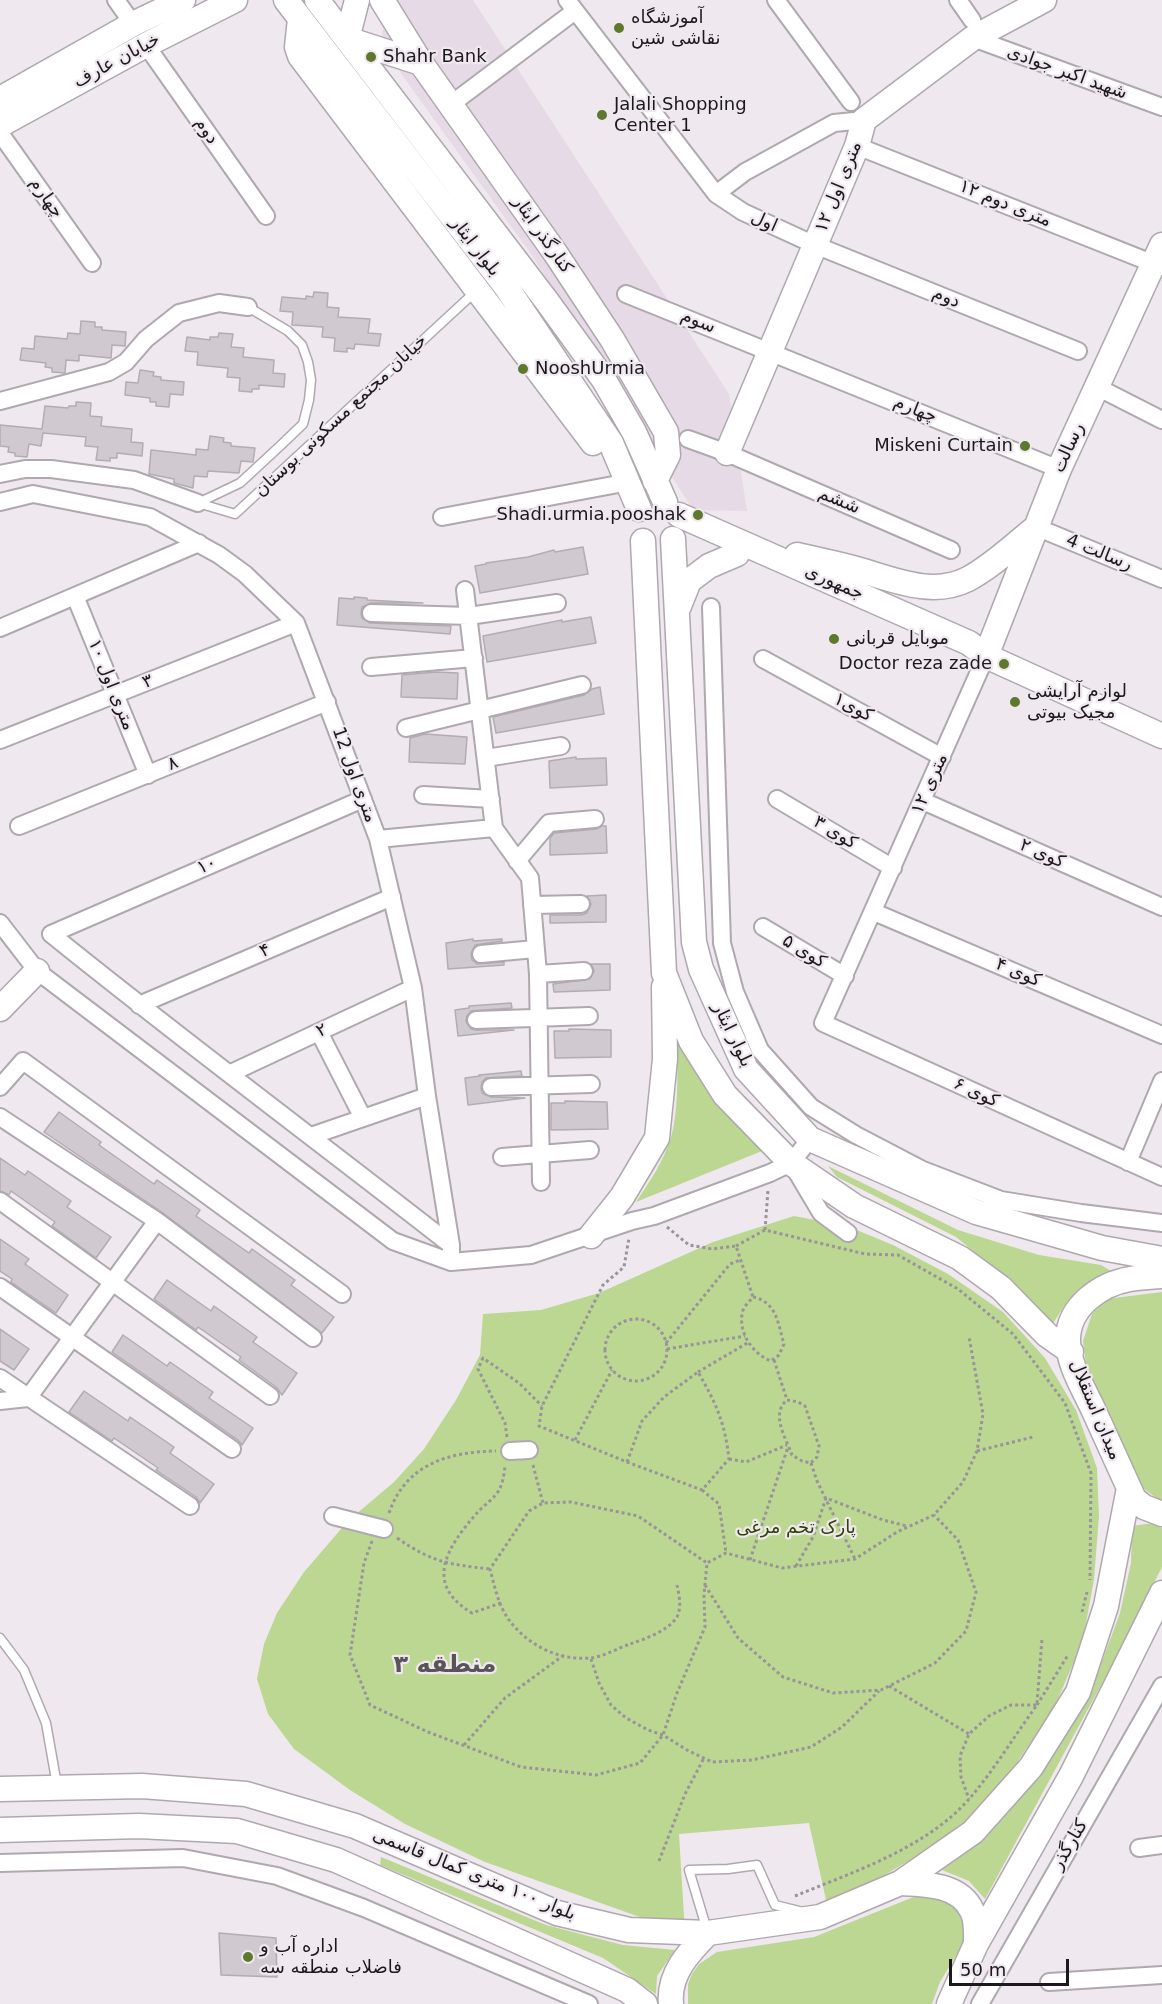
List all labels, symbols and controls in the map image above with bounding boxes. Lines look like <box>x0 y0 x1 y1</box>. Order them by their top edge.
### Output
place label: آموزشگاه نقاشی شین <box>631 7 721 50</box>
marker: آموزشگاه نقاشی شین <box>612 21 626 35</box>
street label: خیابان عارف <box>70 29 164 93</box>
street label: شهید اکبر جوادی <box>1004 41 1130 105</box>
place label: Shahr Bank <box>383 46 487 68</box>
marker: Shahr Bank <box>364 50 378 64</box>
place label: Jalali Shopping Center 1 <box>614 94 747 136</box>
marker: Jalali Shopping Center 1 <box>595 108 609 122</box>
street label: دوم <box>189 113 223 149</box>
street label: ۱۲ متری اول <box>811 138 867 236</box>
street label: چهارم <box>24 173 68 223</box>
street label: ۱۲ متری دوم <box>956 176 1054 232</box>
street label: کنارگذر ایثار <box>507 192 577 278</box>
street label: اول <box>747 207 781 237</box>
street label: بلوار ایثار <box>445 213 505 281</box>
street label: دوم <box>929 283 963 313</box>
street label: سوم <box>677 305 719 339</box>
street label: خیابان مجتمع مسکونی بوستان <box>250 330 432 502</box>
place label: NooshUrmia <box>535 358 645 380</box>
marker: NooshUrmia <box>516 362 530 376</box>
street label: چهارم <box>890 392 940 428</box>
street label: رسالت <box>1048 420 1090 476</box>
place label: Miskeni Curtain <box>874 435 1013 457</box>
marker: Miskeni Curtain <box>1018 439 1032 453</box>
street label: ششم <box>815 483 863 519</box>
place label: Shadi.urmia.pooshak <box>497 504 686 526</box>
marker: Shadi.urmia.pooshak <box>691 508 705 522</box>
street label: رسالت 4 <box>1063 530 1135 576</box>
street label: جمهوری <box>801 561 867 605</box>
place label: موبایل قربانی <box>846 628 949 650</box>
marker: موبایل قربانی <box>827 632 841 646</box>
street label: ۱۰ متری اول <box>83 636 139 734</box>
place label: Doctor reza zade <box>839 653 992 675</box>
marker: Doctor reza zade <box>997 657 1011 671</box>
street label: ۳ <box>139 670 157 694</box>
place label: لوازم آرایشی مجیک بیوتی <box>1027 681 1127 724</box>
street label: کوی۱ <box>830 689 876 727</box>
marker: لوازم آرایشی مجیک بیوتی <box>1008 695 1022 709</box>
street label: 12 متری اول <box>327 724 381 826</box>
street label: ۱۲ متری <box>907 750 953 818</box>
street label: ۸ <box>164 752 182 776</box>
street label: کوی ۳ <box>809 812 861 854</box>
street label: کوی ۲ <box>1016 835 1068 873</box>
street label: ۱۰ <box>194 852 220 880</box>
street label: کوی ۵ <box>778 931 830 973</box>
street label: ۴ <box>256 939 274 963</box>
street label: کوی ۴ <box>992 954 1044 992</box>
street label: بلوار ایثار <box>707 999 757 1071</box>
street label: ۲ <box>313 1019 331 1043</box>
street label: کوی ۶ <box>950 1073 1002 1113</box>
street label: میدان استقلال <box>1064 1357 1126 1463</box>
park label: پارک تخم مرغی <box>736 1517 856 1539</box>
district label: منطقه ۳ <box>394 1652 496 1680</box>
street label: کنارگذر <box>1047 1816 1093 1874</box>
street label: بلوار ۱۰۰ متری کمال قاسمی <box>369 1824 579 1926</box>
place label: اداره آب و فاضلاب منطقه سه <box>260 1936 402 1978</box>
scale bar <box>952 1947 1072 1985</box>
marker: اداره آب و فاضلاب منطقه سه <box>241 1950 255 1964</box>
text: 50 m <box>960 1959 1006 1980</box>

